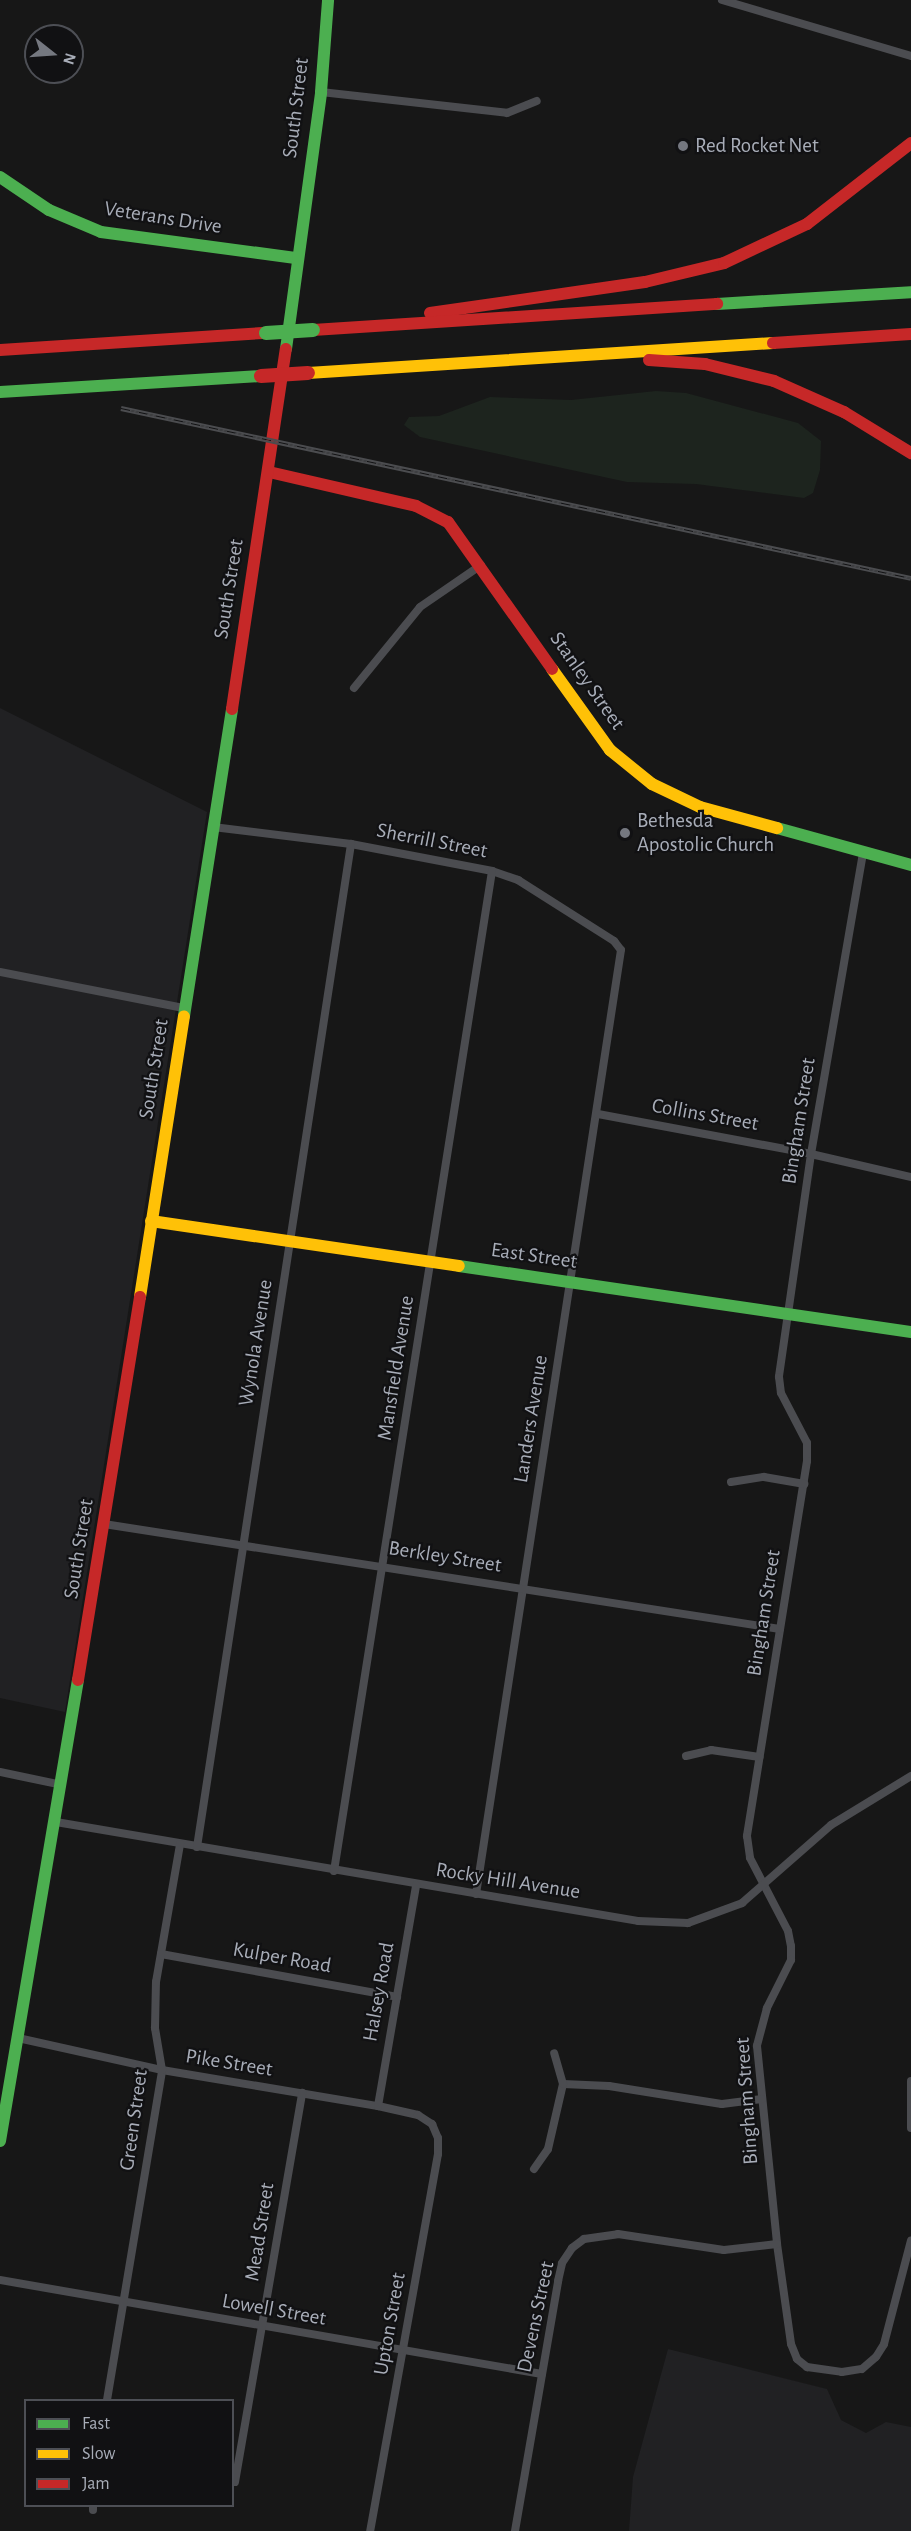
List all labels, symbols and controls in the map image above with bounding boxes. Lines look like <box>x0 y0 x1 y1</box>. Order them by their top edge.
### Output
north arrow <box>24 24 84 84</box>
text: N <box>60 51 79 66</box>
street label: South Street <box>277 56 315 160</box>
place label: Red Rocket Net <box>695 133 819 159</box>
marker: Red Rocket Net <box>676 139 690 153</box>
street label: Veterans Drive <box>103 196 223 240</box>
street label: South Street <box>209 537 249 641</box>
street label: Stanley Street <box>544 627 630 735</box>
place label: Bethesda Apostolic Church <box>637 808 774 858</box>
street label: Sherrill Street <box>375 818 489 864</box>
marker: Bethesda Apostolic Church <box>618 826 632 840</box>
street label: South Street <box>134 1017 174 1121</box>
street label: Bingham Street <box>777 1056 821 1186</box>
street label: Collins Street <box>650 1093 760 1137</box>
street label: East Street <box>489 1237 579 1275</box>
street label: Wynola Avenue <box>234 1278 278 1408</box>
street label: Mansfield Avenue <box>372 1294 420 1442</box>
street label: Landers Avenue <box>508 1353 554 1485</box>
street label: South Street <box>59 1497 99 1601</box>
street label: Berkley Street <box>387 1536 503 1578</box>
street label: Bingham Street <box>742 1548 786 1678</box>
street label: Rocky Hill Avenue <box>434 1857 582 1905</box>
street label: Kulper Road <box>231 1937 333 1979</box>
street label: Halsey Road <box>358 1940 400 2044</box>
street label: Bingham Street <box>730 2037 764 2165</box>
street label: Pike Street <box>184 2044 274 2082</box>
street label: Green Street <box>114 2068 154 2172</box>
street label: Mead Street <box>240 2181 280 2283</box>
street label: Devens Street <box>512 2259 560 2375</box>
street label: Upton Street <box>369 2271 411 2377</box>
street label: Lowell Street <box>220 2288 328 2332</box>
legend <box>24 2399 234 2507</box>
text: Fast <box>82 2415 110 2433</box>
text: Slow <box>82 2445 115 2463</box>
text: Jam <box>82 2475 110 2493</box>

